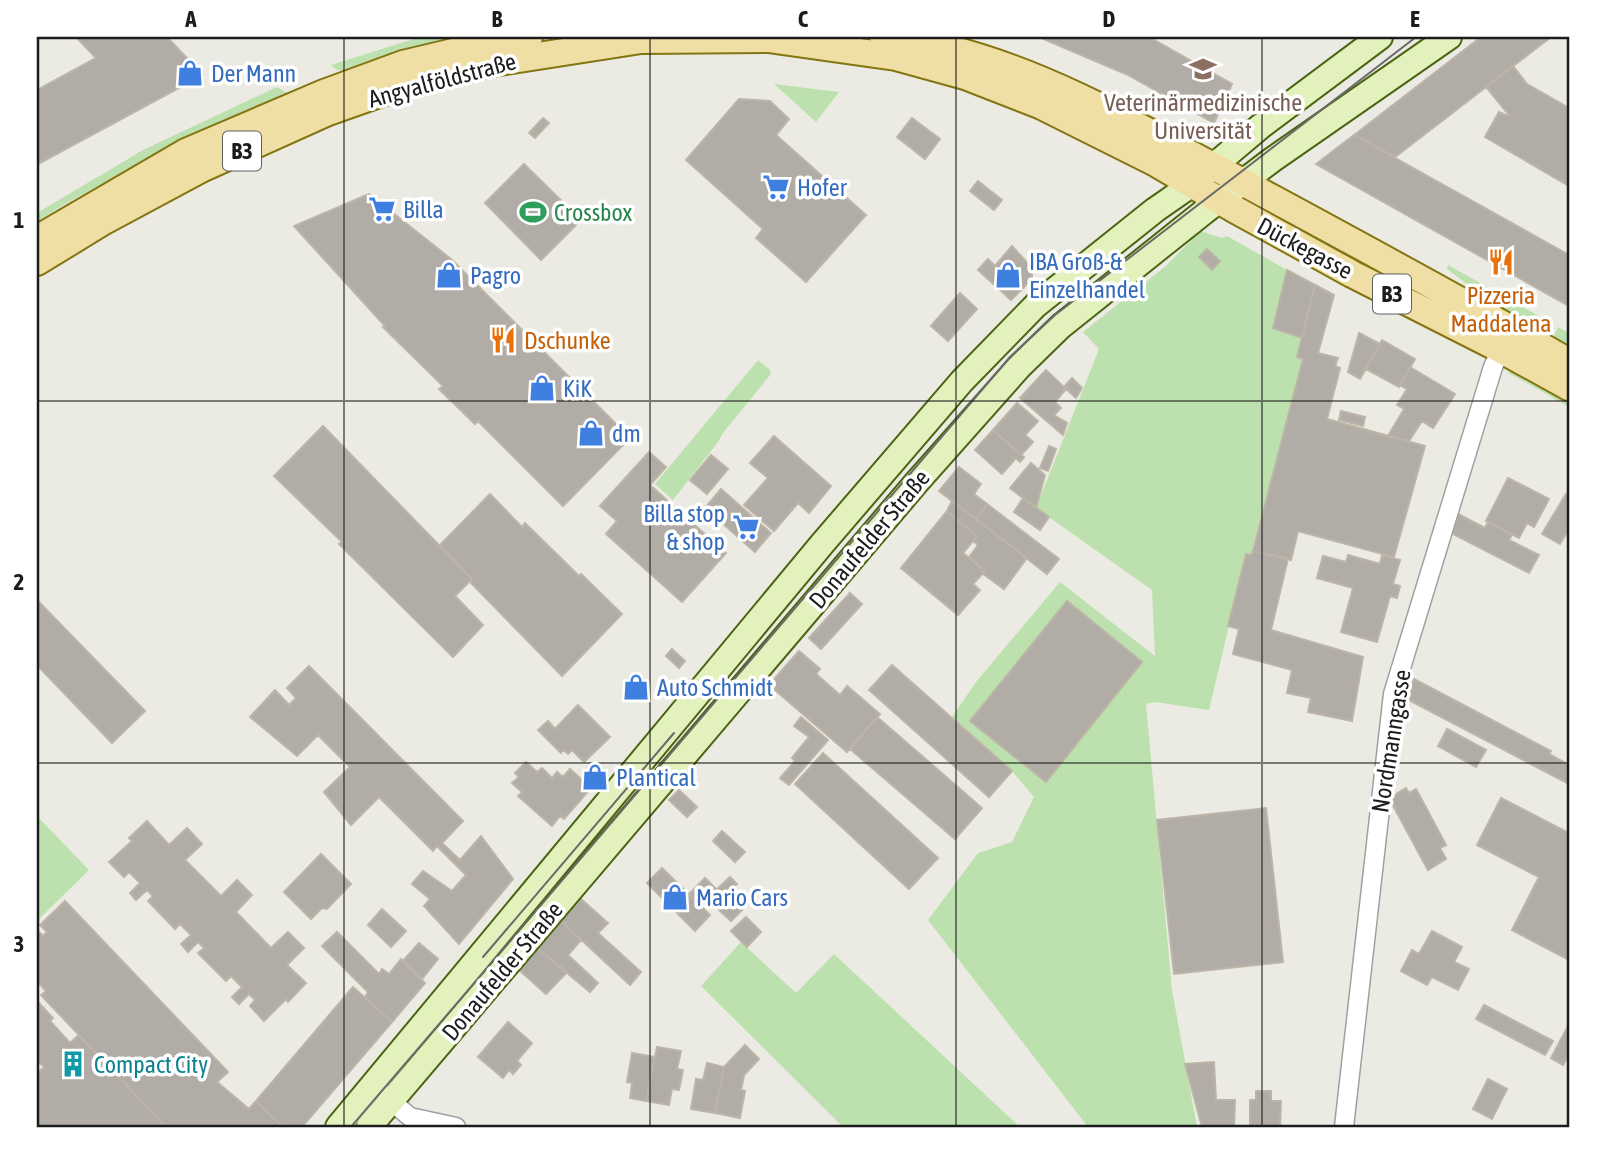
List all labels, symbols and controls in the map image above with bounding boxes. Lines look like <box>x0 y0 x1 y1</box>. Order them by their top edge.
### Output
text: A <box>184 6 197 32</box>
text: B <box>492 6 503 32</box>
text: C <box>798 6 809 32</box>
text: D <box>1103 6 1116 32</box>
text: E <box>1410 6 1420 32</box>
street label: Angyalföldstraße <box>365 47 519 113</box>
school or university icon: Veterinärmedizinische Universität <box>1188 54 1218 84</box>
shop icon: Der Mann <box>175 58 205 88</box>
place label: Der Mann <box>211 60 296 87</box>
place label: Veterinärmedizinische Universität <box>1104 89 1302 144</box>
road number: B3 <box>223 132 261 170</box>
supermarket icon: Hofer <box>761 172 791 202</box>
place label: Hofer <box>797 174 848 201</box>
supermarket icon: Billa <box>367 194 397 224</box>
place label: Billa <box>403 196 444 223</box>
sports icon: Crossbox <box>518 197 548 227</box>
place label: Crossbox <box>554 199 633 226</box>
text: 1 <box>14 207 25 233</box>
street label: Dückegasse <box>1253 212 1357 284</box>
restaurant icon: Pizzeria Maddalena <box>1486 247 1516 277</box>
place label: IBA Groß-& Einzelhandel <box>1029 248 1146 303</box>
shop icon: Pagro <box>434 260 464 290</box>
shop icon: IBA Groß-& Einzelhandel <box>993 260 1023 290</box>
place label: Pagro <box>470 262 521 289</box>
road number: B3 <box>1373 274 1411 314</box>
place label: Pizzeria Maddalena <box>1451 282 1551 337</box>
restaurant icon: Dschunke <box>488 325 518 355</box>
place label: Dschunke <box>524 327 611 354</box>
shop icon: KiK <box>527 373 557 403</box>
place label: KiK <box>563 375 592 402</box>
shop icon: dm <box>576 418 606 448</box>
place label: dm <box>612 420 641 447</box>
street label: Donaufelder Straße <box>803 464 935 614</box>
place label: Billa stop & shop <box>643 500 725 555</box>
supermarket icon: Billa stop & shop <box>731 512 761 542</box>
text: 2 <box>14 569 24 595</box>
street label: Nordmanngasse <box>1366 668 1416 814</box>
shop icon: Auto Schmidt <box>621 672 651 702</box>
place label: Auto Schmidt <box>657 674 773 701</box>
shop icon: Plantical <box>580 762 610 792</box>
place label: Plantical <box>616 764 696 791</box>
shop icon: Mario Cars <box>660 882 690 912</box>
place label: Mario Cars <box>696 884 788 911</box>
street label: Donaufelder Straße <box>436 896 568 1046</box>
text: 3 <box>14 931 24 957</box>
building icon: Compact City <box>58 1049 88 1079</box>
place label: Compact City <box>94 1051 208 1078</box>

